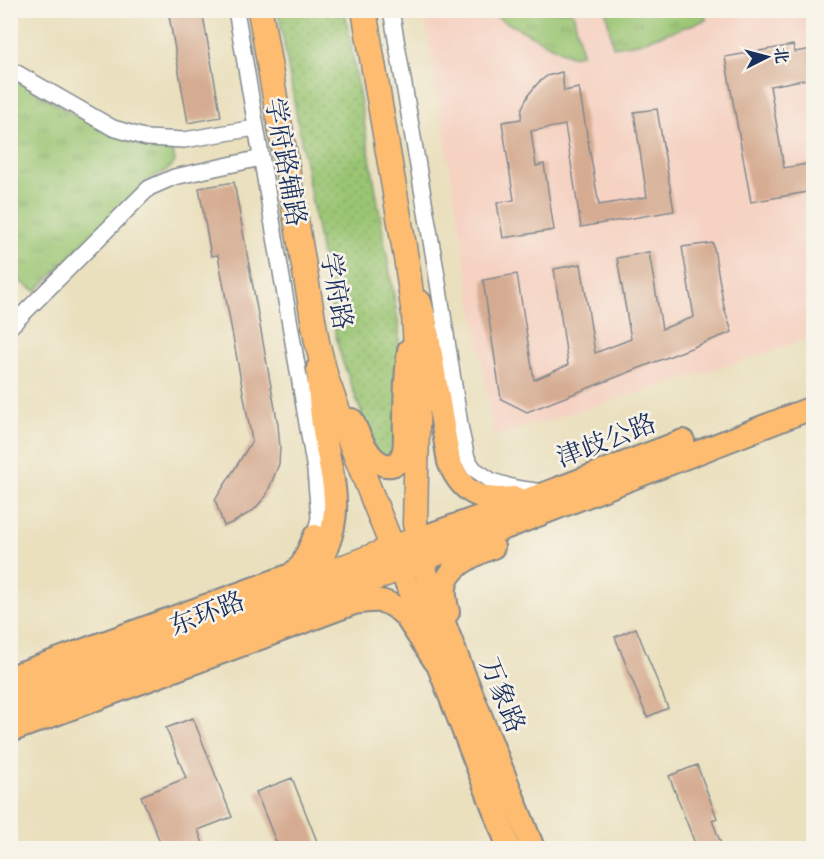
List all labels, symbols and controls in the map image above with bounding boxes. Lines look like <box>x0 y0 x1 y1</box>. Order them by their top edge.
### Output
north arrow <box>737 27 797 87</box>
text: 北 <box>769 46 793 65</box>
street label: 学府路辅路 <box>257 95 314 229</box>
street label: 学府路 <box>312 250 361 333</box>
street label: 津歧公路 <box>551 405 661 475</box>
street label: 东环路 <box>164 583 250 644</box>
street label: 万象路 <box>472 652 533 738</box>

